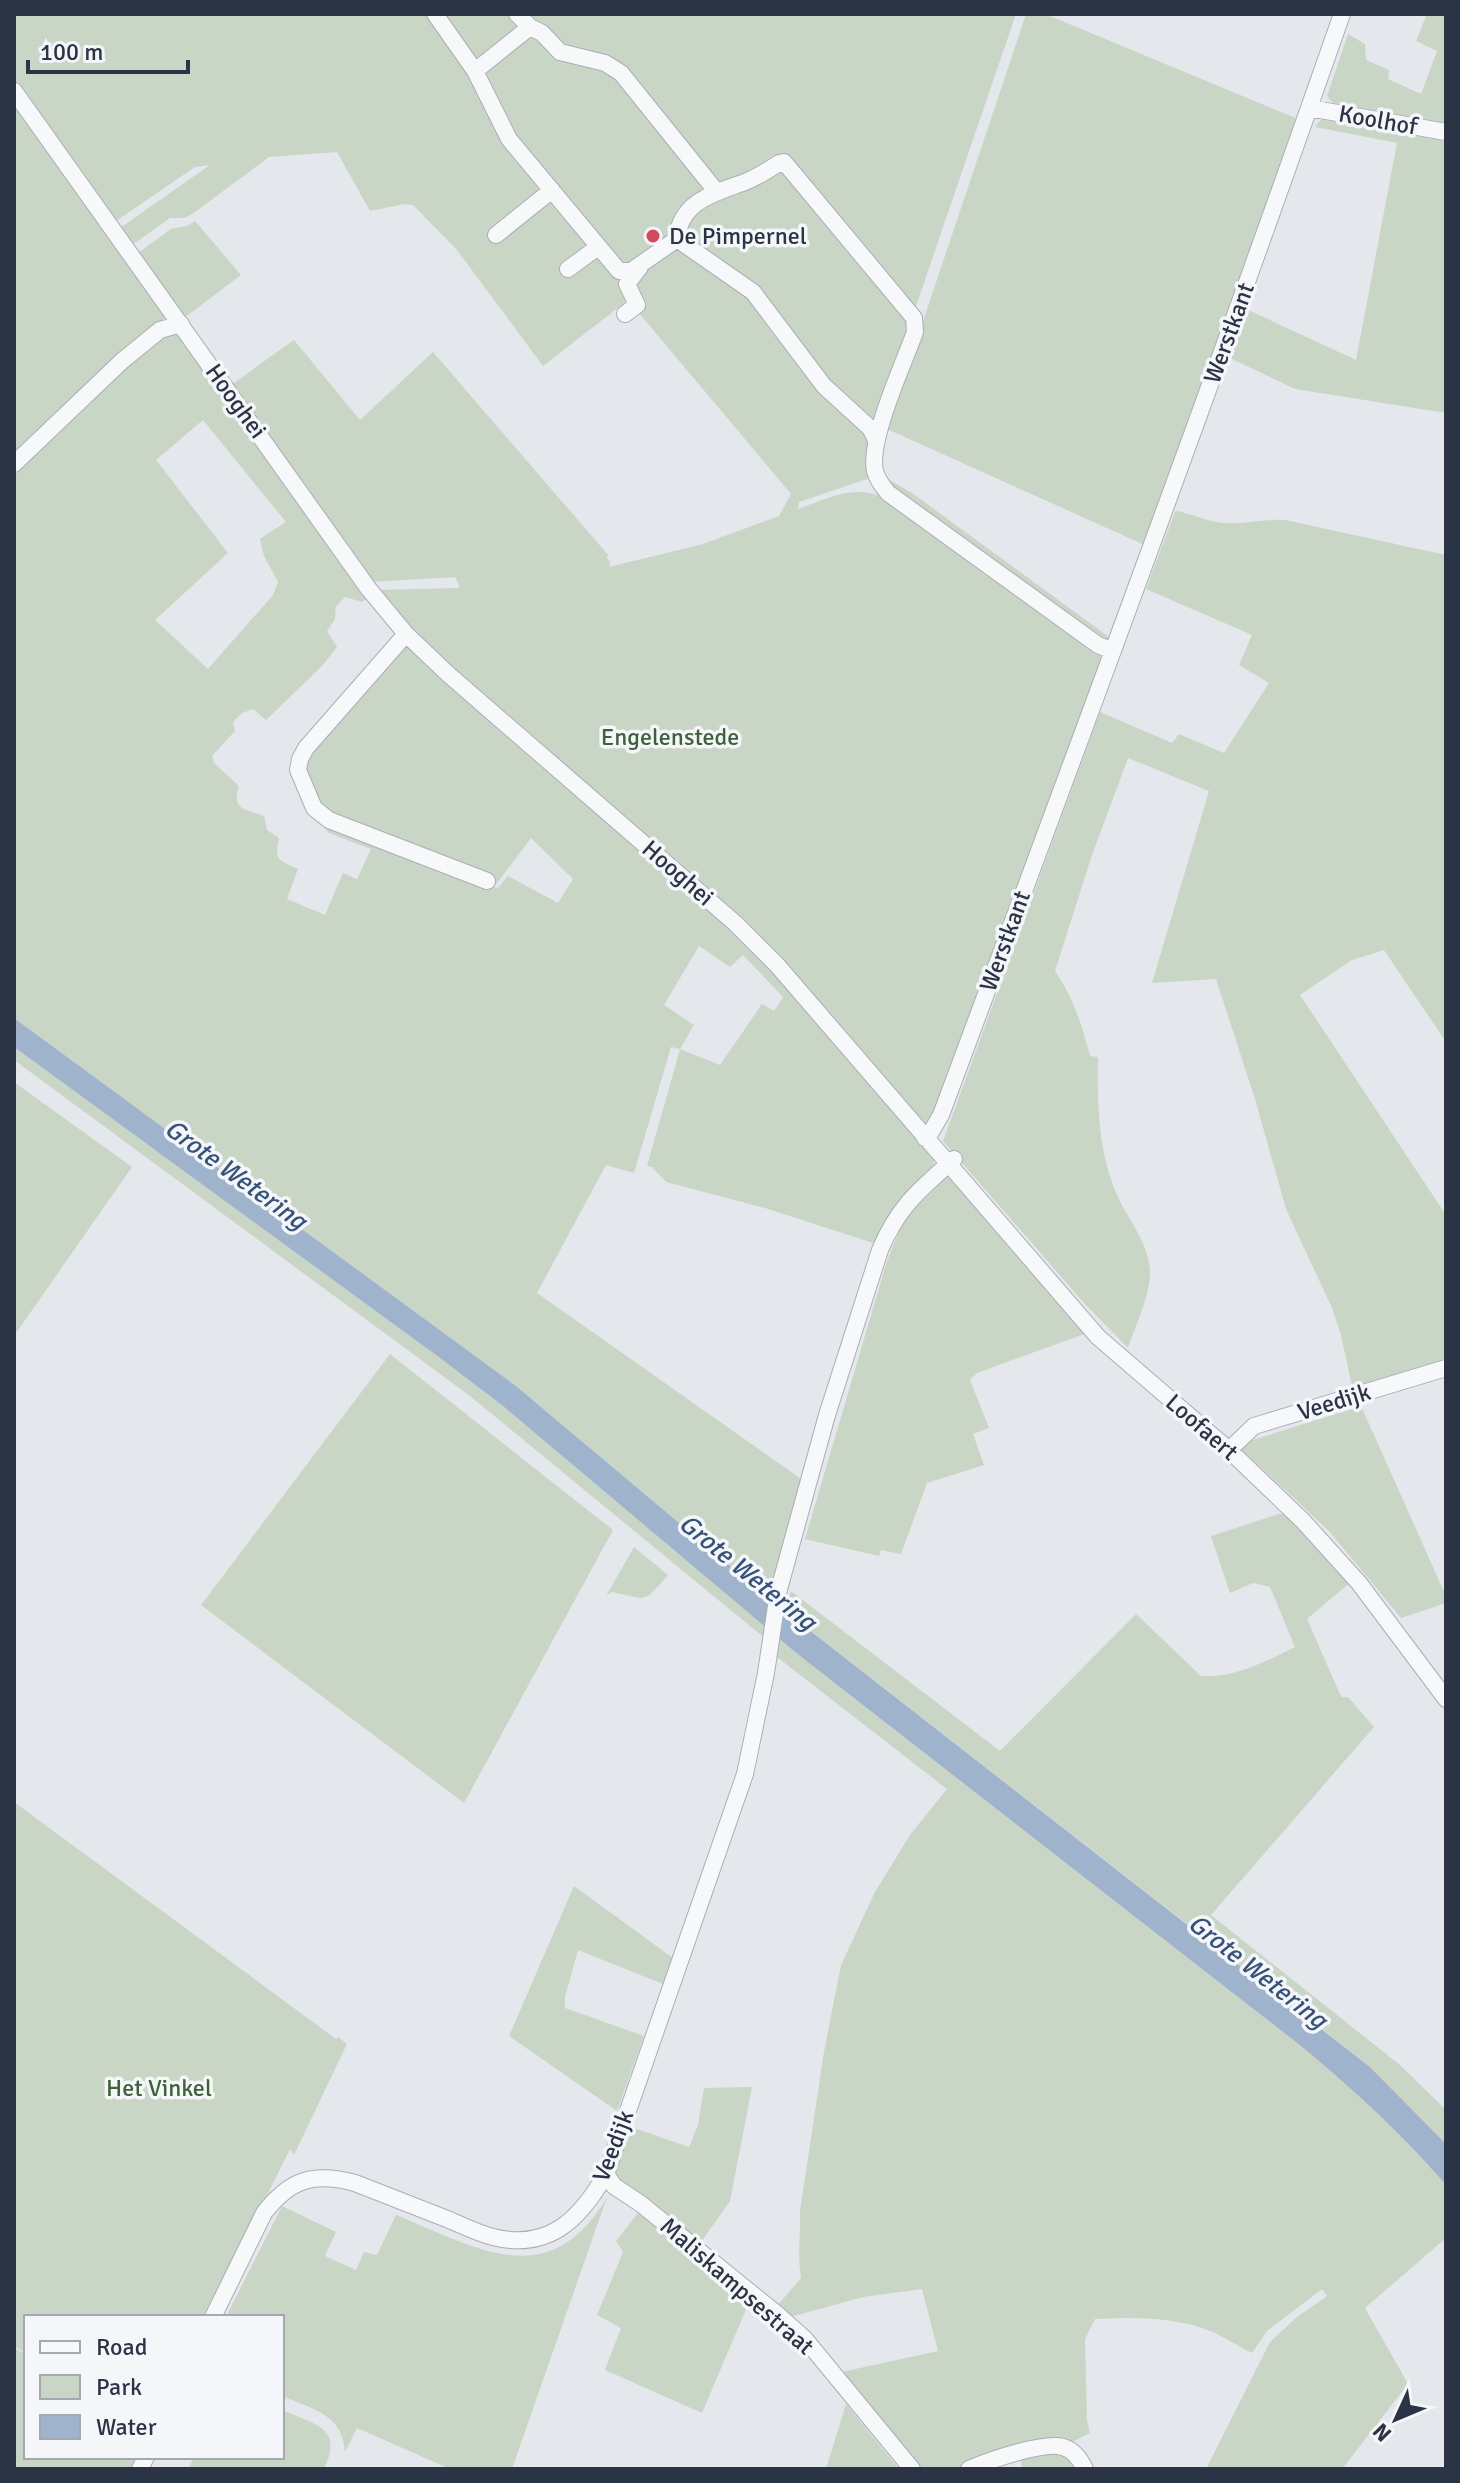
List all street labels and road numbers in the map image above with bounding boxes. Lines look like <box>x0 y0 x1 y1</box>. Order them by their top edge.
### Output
street label: Koolhof <box>1336 98 1421 142</box>
street label: Werstkant <box>1197 279 1261 387</box>
street label: Hooghei <box>199 358 273 444</box>
street label: Hooghei <box>636 834 720 912</box>
street label: Werstkant <box>973 887 1037 995</box>
street label: Veedijk <box>1294 1377 1374 1427</box>
street label: Loofaert <box>1159 1387 1245 1467</box>
street label: Veedijk <box>586 2106 640 2186</box>
street label: Maliskampsestraat <box>654 2211 820 2361</box>

